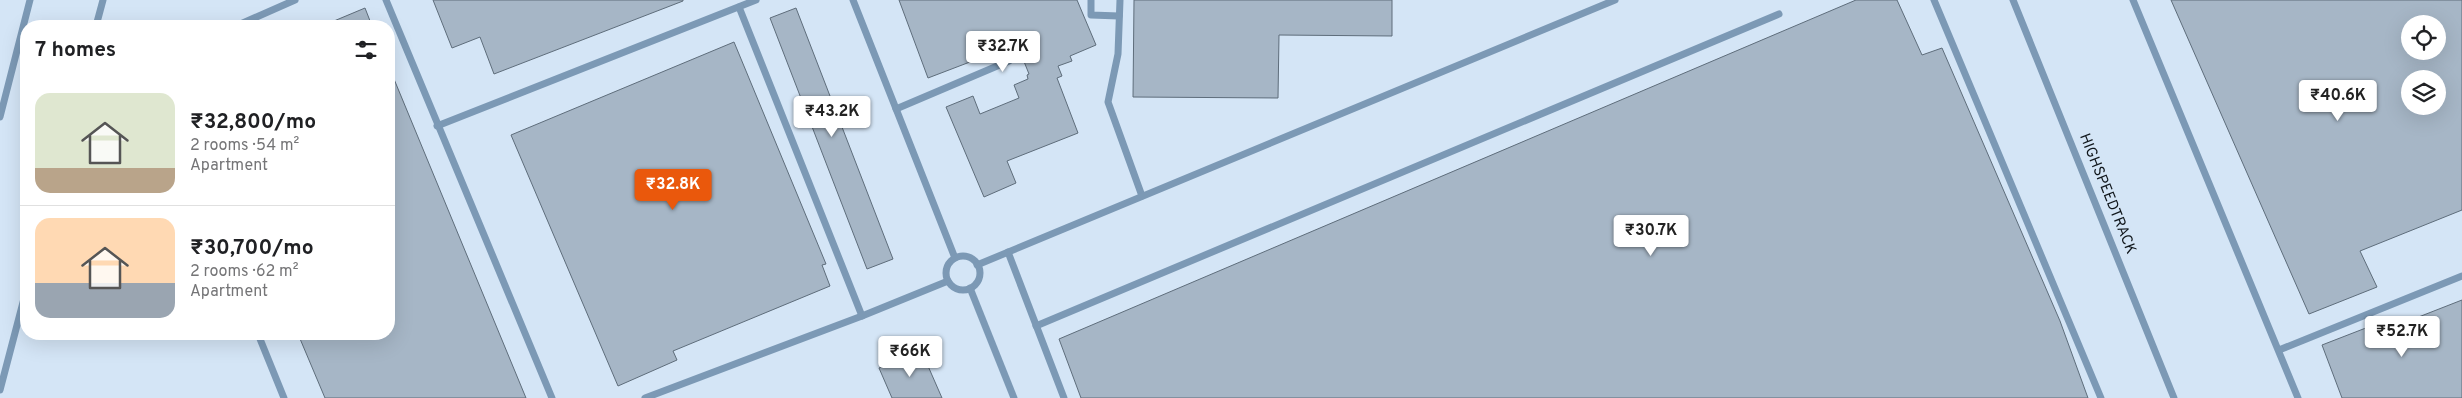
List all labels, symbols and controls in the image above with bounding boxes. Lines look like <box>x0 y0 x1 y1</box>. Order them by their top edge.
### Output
map controls <box>2401 15 2446 115</box>
button: locate <box>2401 15 2446 60</box>
pin: ₹32.7K <box>962 30 1044 73</box>
icon: filters <box>352 36 380 64</box>
text: 7 homes <box>35 37 116 64</box>
text: ₹32.7K <box>977 37 1029 57</box>
button: layers <box>2401 70 2446 115</box>
pin: ₹40.6K <box>2297 80 2379 122</box>
text: ₹40.6K <box>2310 86 2366 106</box>
pin: ₹43.2K <box>791 96 873 138</box>
text: ₹43.2K <box>804 102 860 122</box>
text: ₹32,800/mo <box>190 109 316 136</box>
icon: home <box>75 113 135 173</box>
street label: HIGHSPEEDTRACK <box>2074 131 2140 257</box>
text: 2 rooms · 54 m² <box>190 136 299 156</box>
text: Apartment <box>190 156 268 176</box>
pin: ₹32.8K <box>632 168 714 211</box>
text: ₹32.8K <box>646 175 700 195</box>
pin: ₹30.7K <box>1610 214 1692 257</box>
text: ₹30.7K <box>1625 221 1677 241</box>
text: ₹30,700/mo <box>190 235 314 262</box>
icon: home <box>75 238 135 298</box>
text: 2 rooms · 62 m² <box>190 262 298 282</box>
text: Apartment <box>190 282 268 302</box>
pin: ₹52.7K <box>2361 316 2443 358</box>
text: ₹52.7K <box>2376 322 2428 342</box>
pin: ₹66K <box>880 336 940 378</box>
text: ₹66K <box>889 342 931 362</box>

